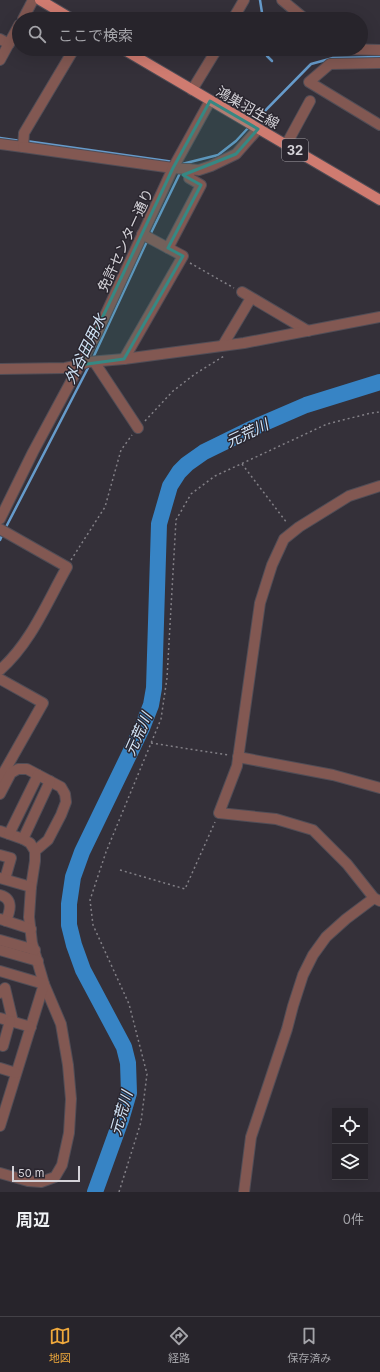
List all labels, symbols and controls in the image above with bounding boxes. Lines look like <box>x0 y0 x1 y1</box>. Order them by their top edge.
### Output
search box <box>12 12 368 56</box>
icon: search <box>26 23 48 45</box>
text: ここで検索 <box>58 26 133 45</box>
street label: 鴻巣羽生線 <box>213 82 283 132</box>
road number: 32 <box>282 139 308 161</box>
street label: 免許センター通り <box>94 186 156 294</box>
water label: 外谷田用水 <box>60 309 111 387</box>
water label: 元荒川 <box>223 414 273 451</box>
water label: 元荒川 <box>120 708 157 758</box>
water label: 元荒川 <box>106 1087 137 1137</box>
map controls <box>332 1108 368 1180</box>
button: locate <box>332 1108 368 1144</box>
button: layers <box>332 1144 368 1180</box>
scale bar <box>12 1164 80 1183</box>
text: 50 m <box>18 1166 44 1180</box>
text: 周辺 <box>16 1210 50 1230</box>
text: 0件 <box>343 1211 364 1227</box>
tab: 地図 <box>49 1325 71 1365</box>
tab: 経路 <box>168 1325 190 1365</box>
tab: 保存済み <box>287 1325 331 1365</box>

